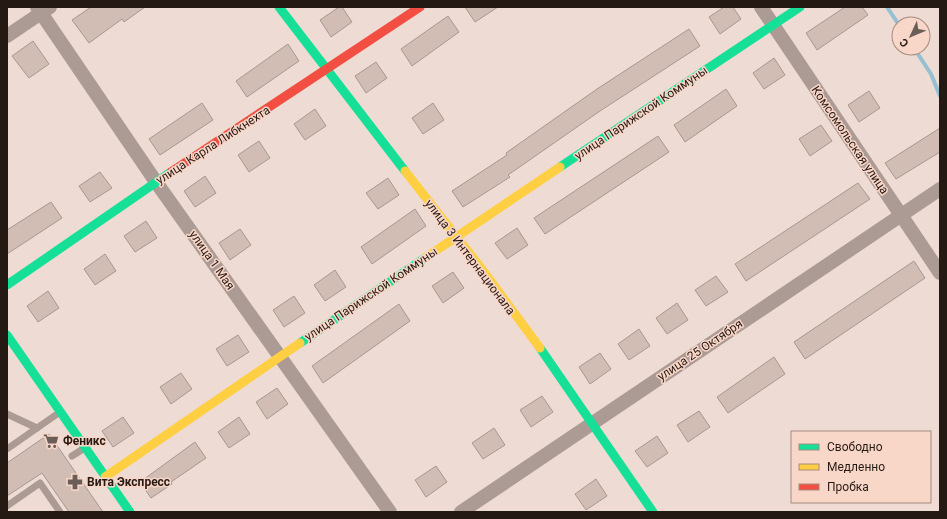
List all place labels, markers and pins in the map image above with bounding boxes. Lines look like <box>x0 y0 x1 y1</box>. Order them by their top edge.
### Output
supermarket icon: Феникс <box>42 432 60 450</box>
place label: Феникс <box>63 434 106 448</box>
pharmacy icon: Вита Экспресс <box>66 473 84 491</box>
place label: Вита Экспресс <box>87 475 170 489</box>

